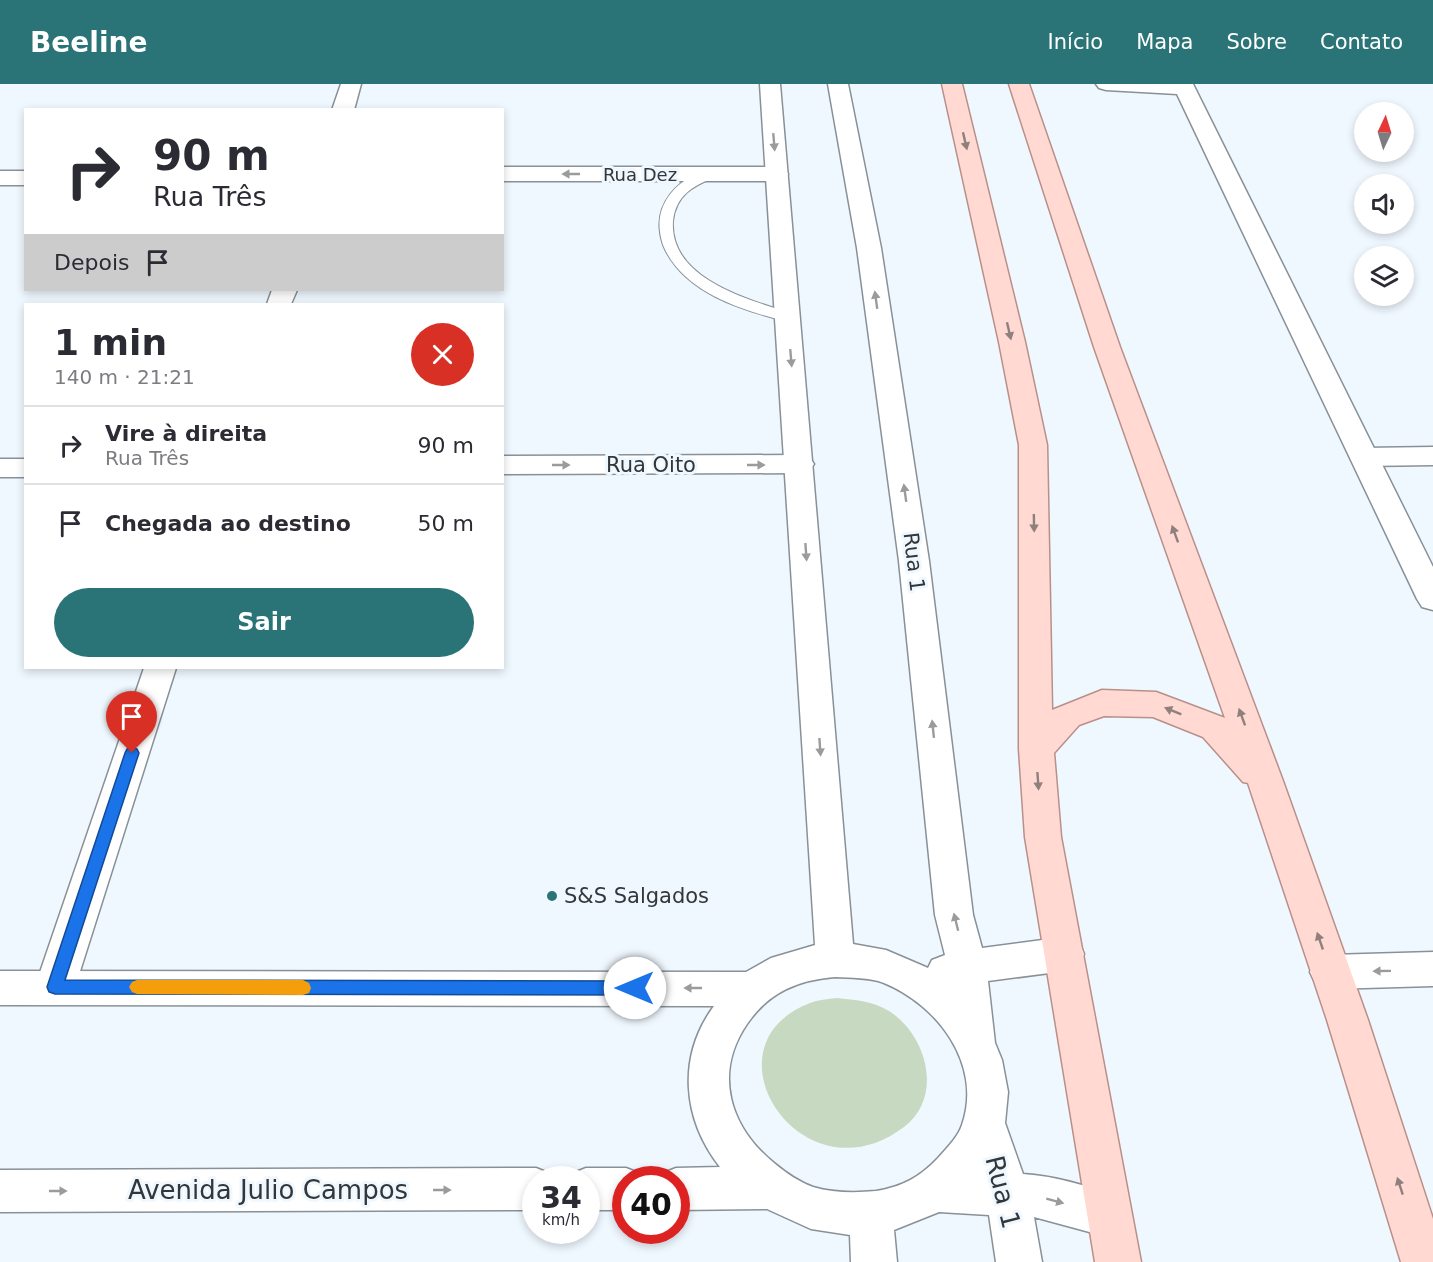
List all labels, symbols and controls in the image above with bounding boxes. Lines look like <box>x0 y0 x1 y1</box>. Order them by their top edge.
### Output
text: Beeline <box>30 26 147 59</box>
text: Início <box>1048 30 1103 54</box>
text: Mapa <box>1136 30 1193 54</box>
text: Sobre <box>1226 30 1287 54</box>
text: Contato <box>1320 30 1403 54</box>
north arrow <box>1354 102 1414 162</box>
map controls <box>1354 102 1414 306</box>
text: 90 m <box>153 131 270 180</box>
icon: right <box>54 132 132 210</box>
one-way arrow <box>961 132 971 150</box>
one-way arrow <box>769 133 779 152</box>
street label: Rua Dez <box>603 164 677 185</box>
one-way arrow <box>562 169 581 179</box>
button: sound <box>1354 174 1414 234</box>
text: Rua Três <box>153 181 267 212</box>
icon: arrive <box>141 246 174 279</box>
button: layers <box>1354 246 1414 306</box>
text: Depois <box>54 250 129 275</box>
one-way arrow <box>872 291 881 310</box>
text: 1 min <box>54 322 167 363</box>
one-way arrow <box>1005 322 1015 340</box>
button: close <box>411 323 474 386</box>
one-way arrow <box>786 348 796 367</box>
text: 140 m · 21:21 <box>54 365 195 389</box>
text: Vire à direita <box>105 421 267 446</box>
icon: right <box>54 429 87 462</box>
text: 90 m <box>418 433 474 458</box>
text: Rua Três <box>105 446 189 470</box>
street label: Rua Oito <box>606 453 696 477</box>
one-way arrow <box>551 460 570 470</box>
one-way arrow <box>746 460 765 470</box>
one-way arrow <box>900 484 909 503</box>
icon: arrive <box>54 507 87 540</box>
text: Chegada ao destino <box>105 511 351 536</box>
text: 50 m <box>418 511 474 536</box>
one-way arrow <box>1029 514 1039 533</box>
one-way arrow <box>1170 525 1180 543</box>
street label: Rua 1 <box>898 531 930 593</box>
one-way arrow <box>801 543 811 562</box>
button: Sair <box>54 588 474 657</box>
pin <box>106 691 157 753</box>
icon: arrive <box>115 700 148 733</box>
one-way arrow <box>1164 706 1182 715</box>
one-way arrow <box>1236 708 1246 726</box>
one-way arrow <box>928 719 938 738</box>
one-way arrow <box>815 737 825 756</box>
one-way arrow <box>1034 772 1043 791</box>
place label: S&S Salgados <box>564 884 709 908</box>
marker: S&S Salgados <box>545 889 559 903</box>
one-way arrow <box>950 913 960 931</box>
one-way arrow <box>1314 932 1324 950</box>
position arrow <box>603 956 667 1020</box>
one-way arrow <box>1372 966 1391 975</box>
one-way arrow <box>684 983 703 993</box>
street label: Rua 1 <box>979 1152 1027 1232</box>
speed limit sign: 40 <box>612 1166 690 1244</box>
street label: Avenida Julio Campos <box>128 1175 408 1205</box>
one-way arrow <box>1395 1177 1405 1195</box>
text: 34 <box>540 1180 582 1215</box>
one-way arrow <box>433 1185 452 1195</box>
one-way arrow <box>49 1186 68 1196</box>
one-way arrow <box>1046 1197 1064 1206</box>
text: km/h <box>542 1211 580 1229</box>

